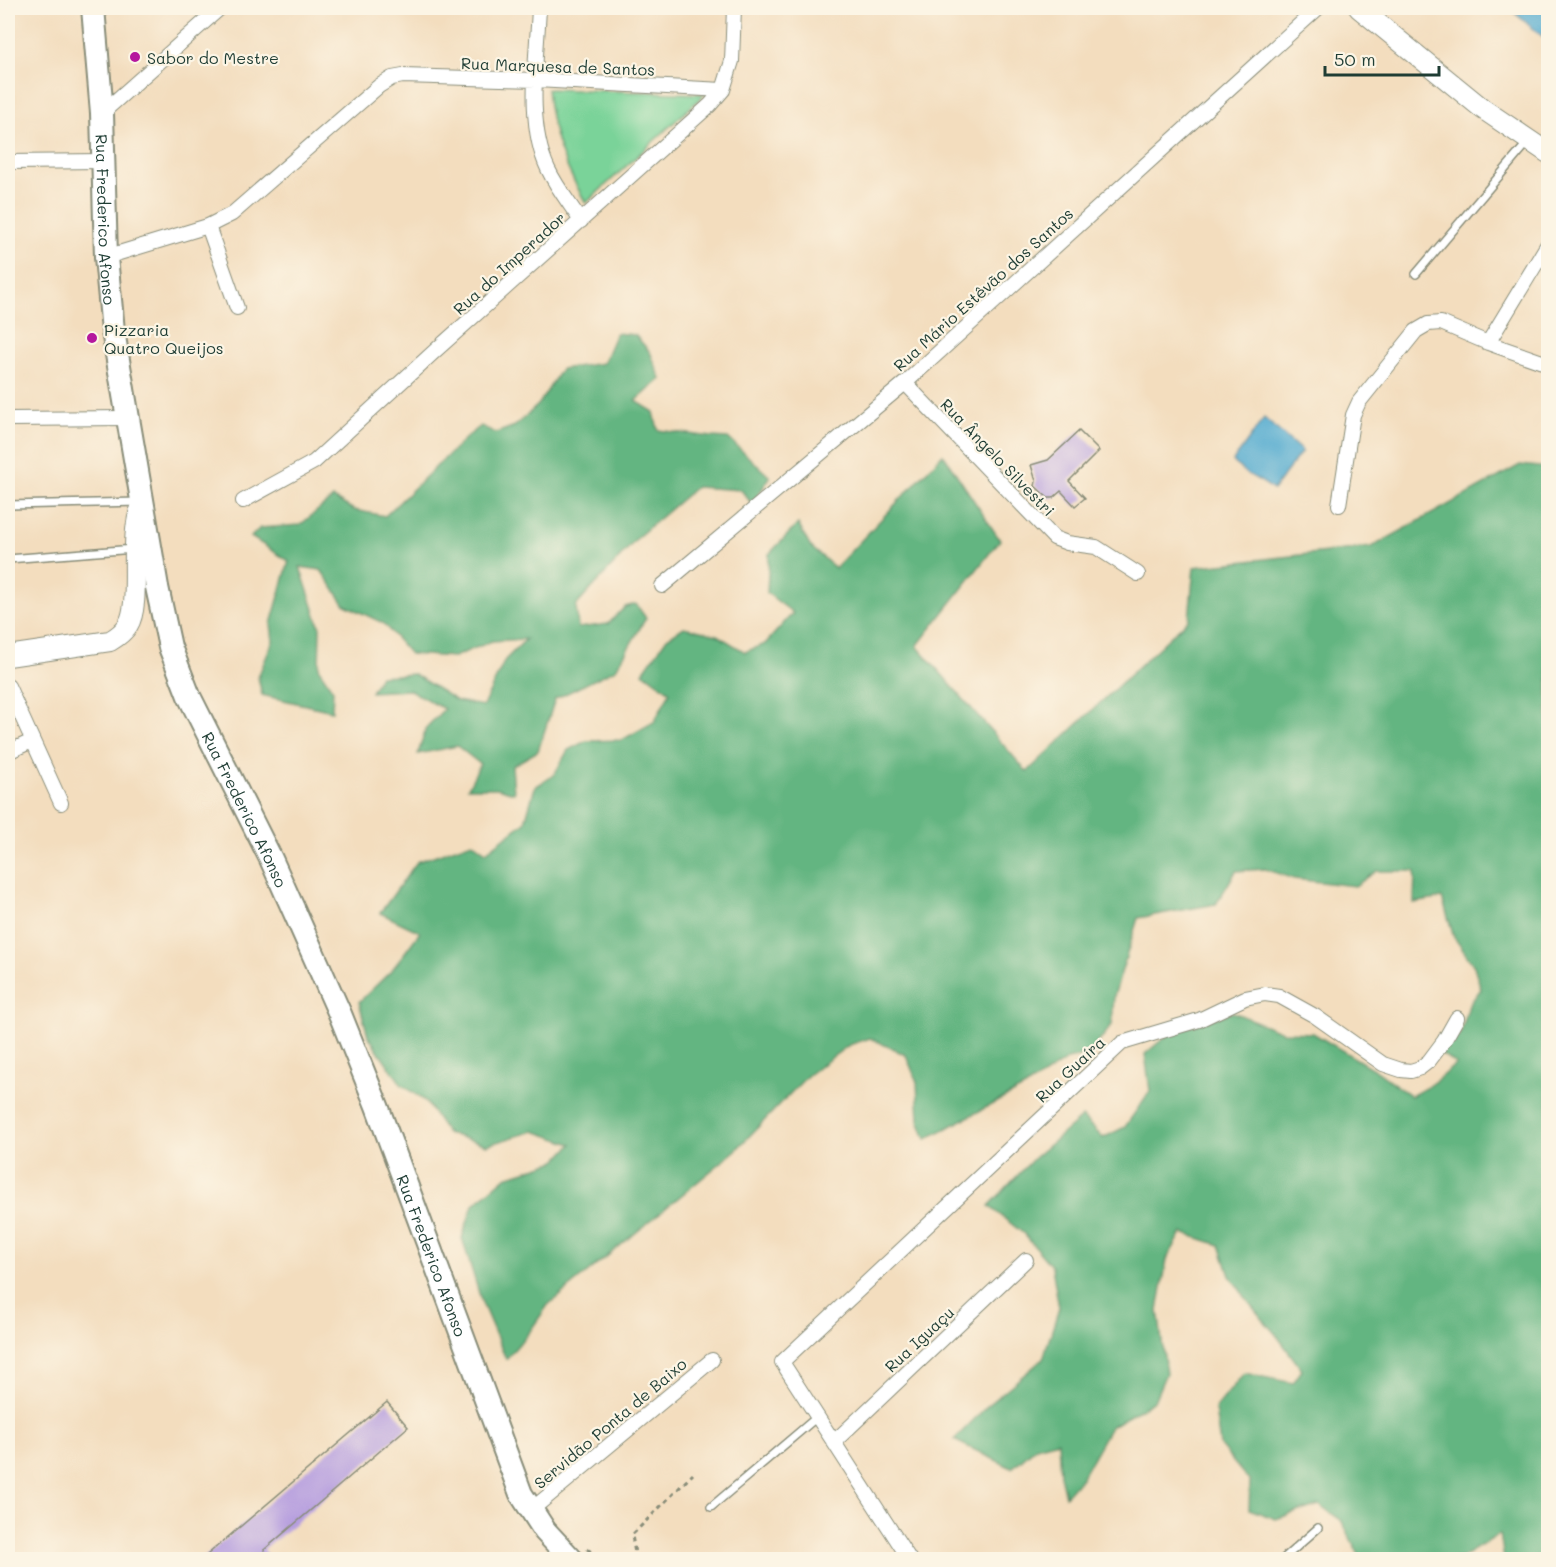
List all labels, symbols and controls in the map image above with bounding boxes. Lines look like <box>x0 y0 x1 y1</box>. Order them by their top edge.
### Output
scale bar <box>1325 39 1439 77</box>
place label: Sabor do Mestre <box>147 47 279 68</box>
text: 50 m <box>1334 47 1376 71</box>
marker: Sabor do Mestre <box>128 50 142 64</box>
street label: Rua Marquesa de Santos <box>461 52 655 80</box>
street label: Rua Frederico Afonso <box>92 134 121 306</box>
street label: Rua Mário Estêvão dos Santos <box>889 203 1077 375</box>
street label: Rua do Imperador <box>448 207 570 319</box>
place label: Pizzaria Quatro Queijos <box>104 319 224 358</box>
marker: Pizzaria Quatro Queijos <box>85 331 99 345</box>
street label: Rua Ângelo Silvestri <box>936 394 1060 520</box>
street label: Rua Frederico Afonso <box>198 728 293 890</box>
street label: Rua Guaíra <box>1031 1031 1109 1107</box>
street label: Rua Frederico Afonso <box>393 1171 472 1339</box>
street label: Rua Iguaçu <box>880 1302 958 1376</box>
street label: Servidão Ponta de Baixo <box>529 1353 691 1493</box>

